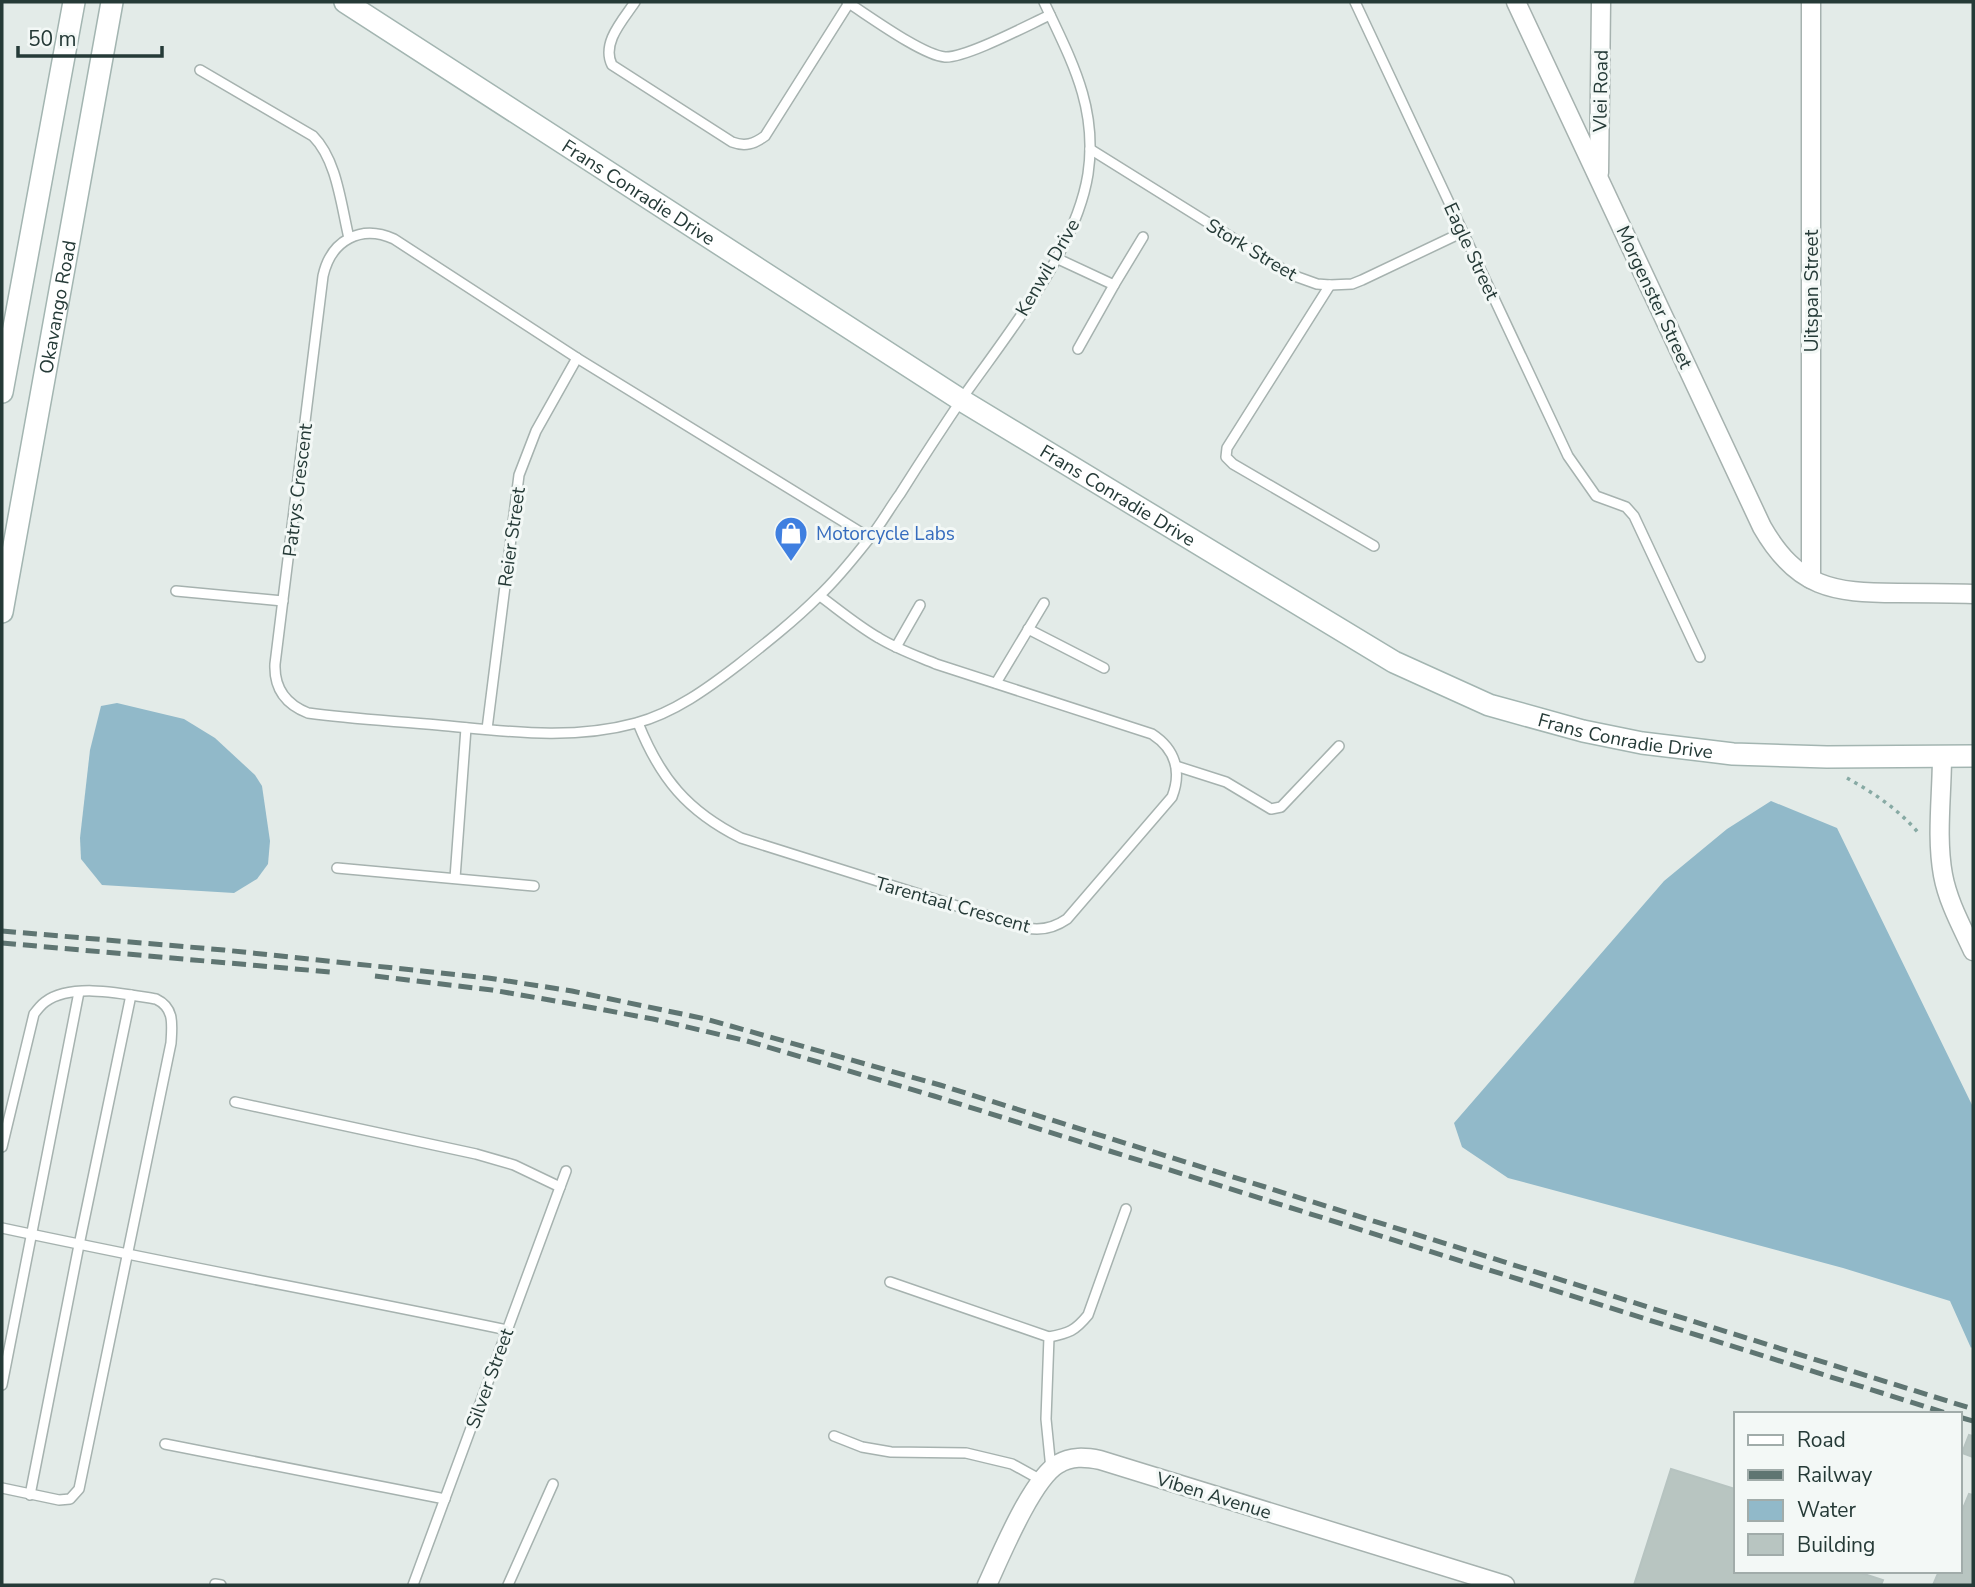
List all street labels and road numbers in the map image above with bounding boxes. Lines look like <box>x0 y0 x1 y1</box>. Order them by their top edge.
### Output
street label: Vlei Road <box>1587 50 1615 133</box>
street label: Frans Conradie Drive <box>557 134 720 252</box>
street label: Eagle Street <box>1437 199 1505 305</box>
street label: Stork Street <box>1201 212 1302 287</box>
street label: Kenwil Drive <box>1010 214 1086 321</box>
street label: Morgenster Street <box>1610 222 1699 373</box>
street label: Uitspan Street <box>1799 229 1825 352</box>
street label: Okavango Road <box>33 238 83 376</box>
street label: Patrys Crescent <box>277 422 319 558</box>
street label: Frans Conradie Drive <box>1035 439 1200 553</box>
street label: Reier Street <box>492 485 532 589</box>
street label: Frans Conradie Drive <box>1535 707 1714 765</box>
street label: Tarentaal Crescent <box>872 870 1033 940</box>
street label: Silver Street <box>460 1324 520 1432</box>
street label: Viben Avenue <box>1152 1466 1274 1526</box>

